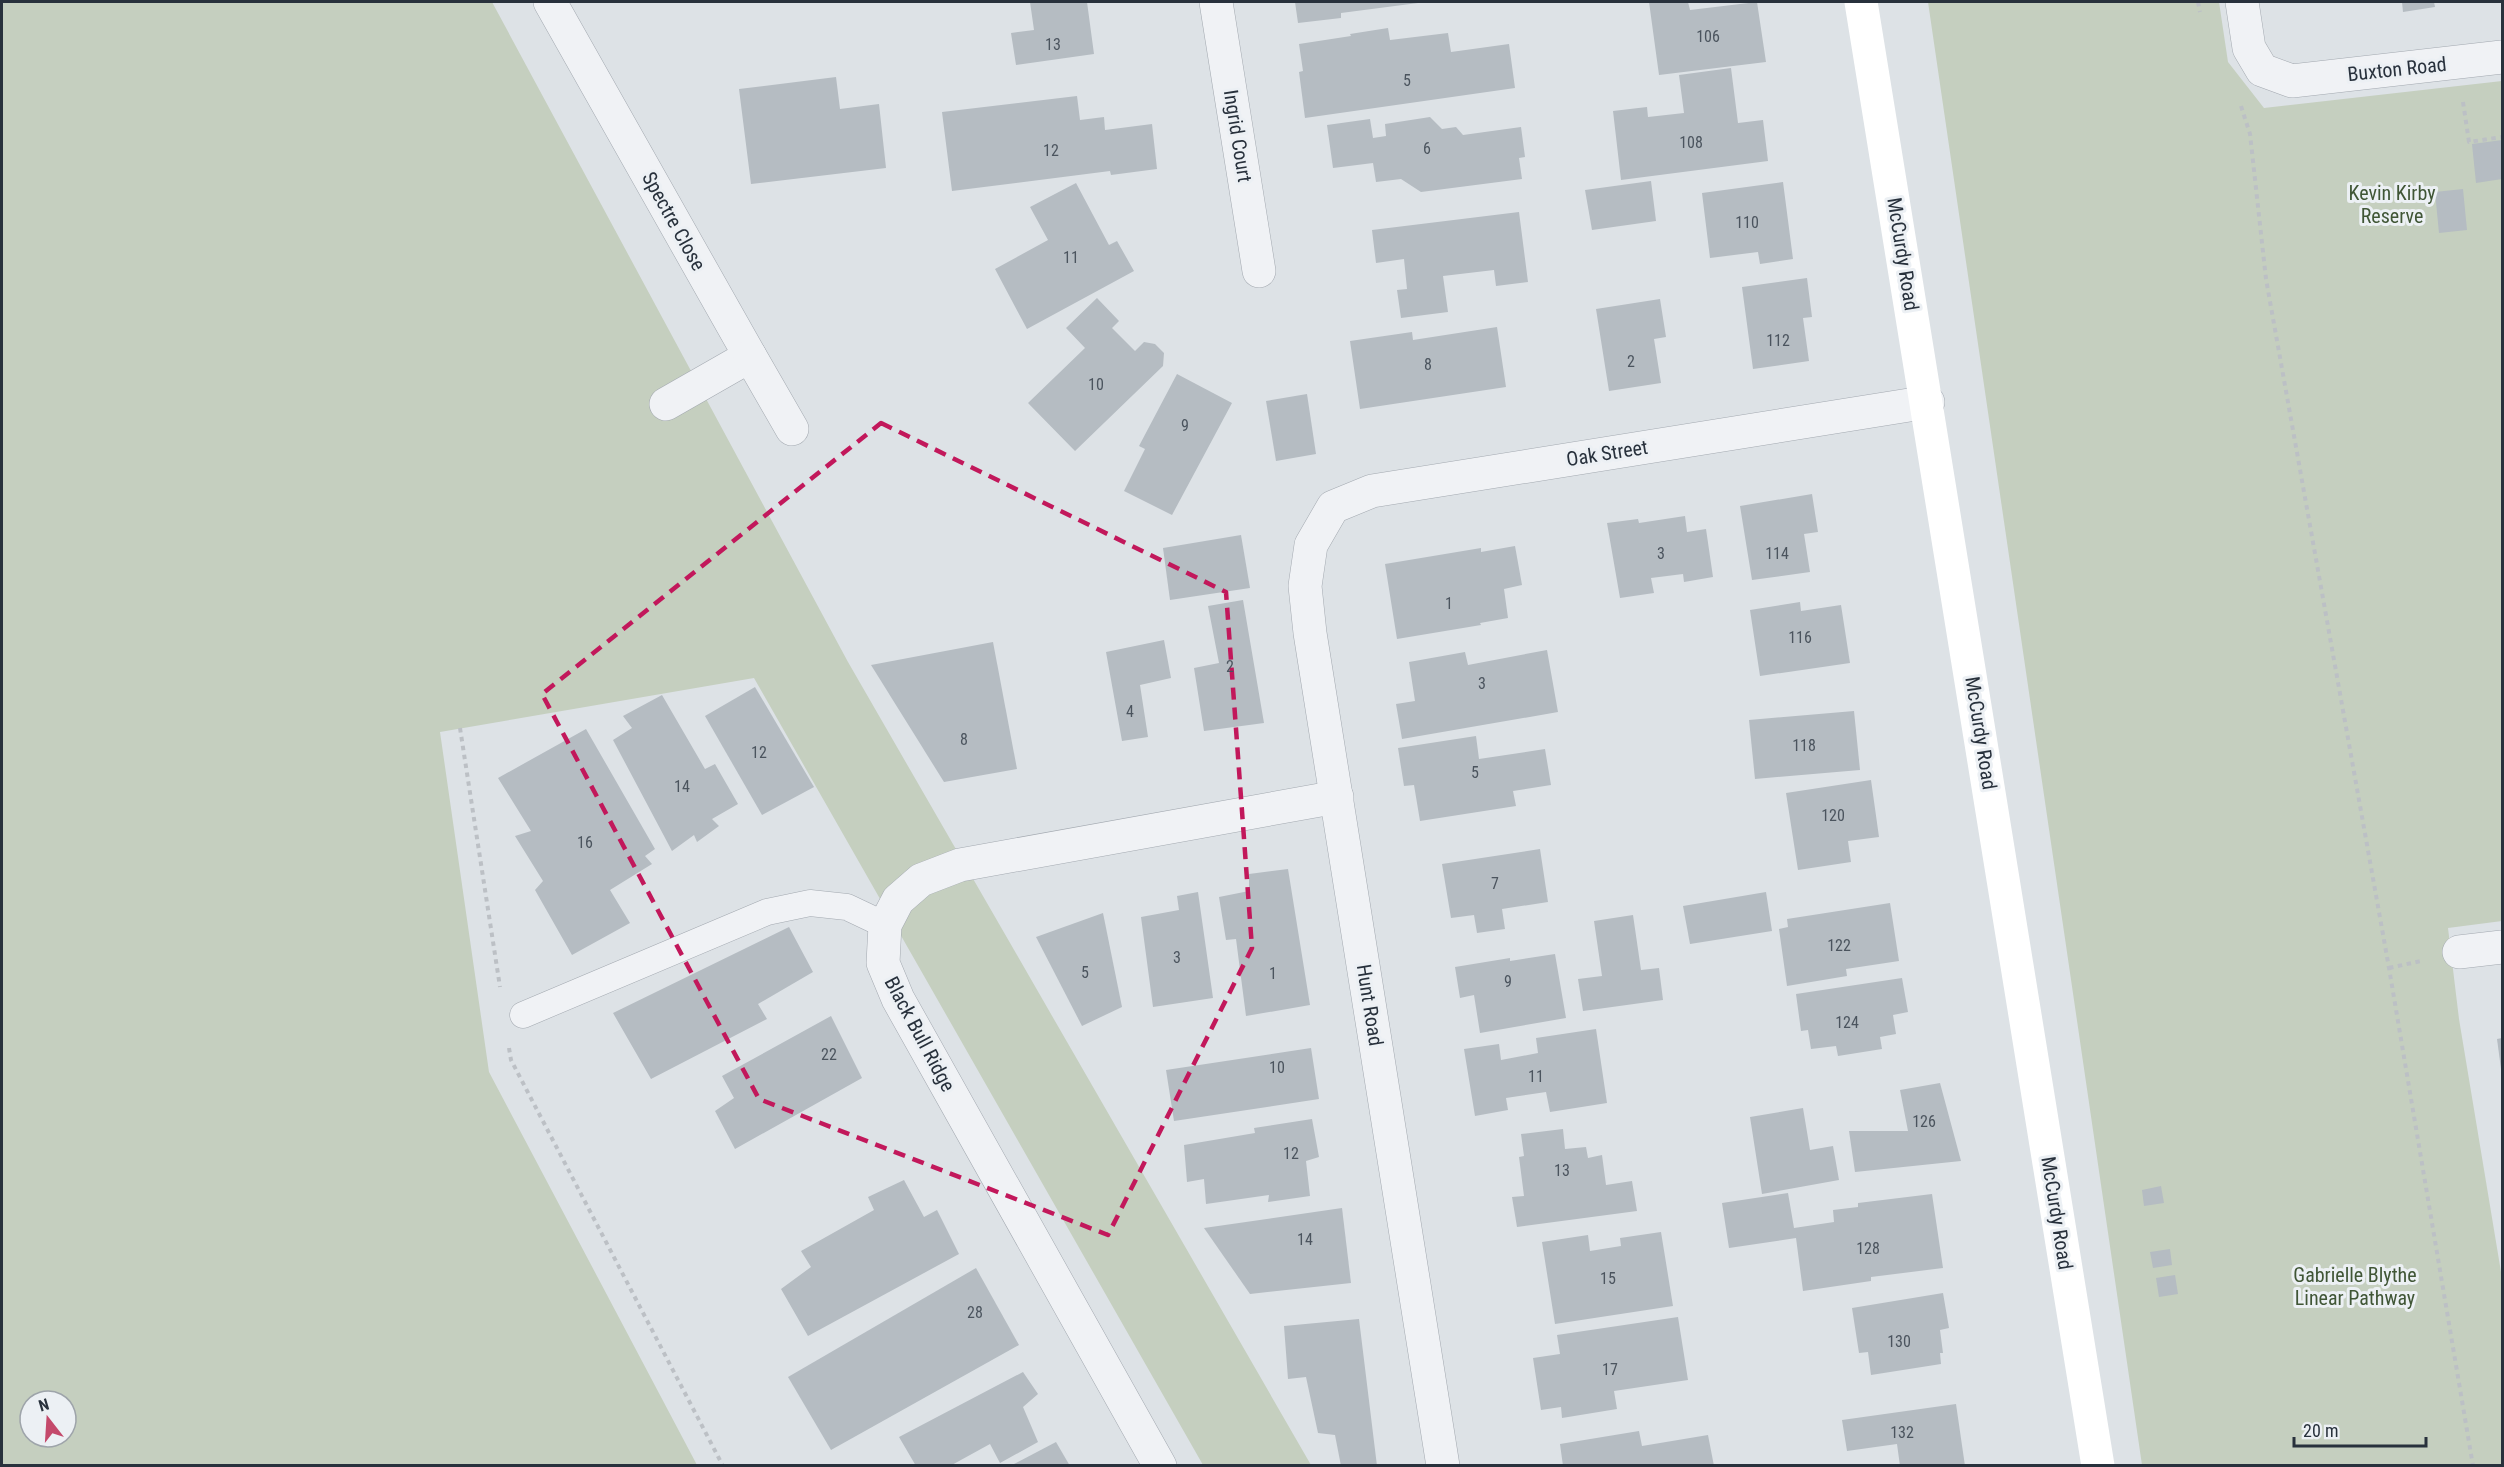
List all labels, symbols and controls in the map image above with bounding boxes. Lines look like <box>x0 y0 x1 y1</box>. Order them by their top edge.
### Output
house number: 106 <box>1696 27 1720 46</box>
house number: 13 <box>1045 35 1061 54</box>
street label: Buxton Road <box>2346 52 2448 86</box>
house number: 5 <box>1403 71 1411 90</box>
street label: Ingrid Court <box>1219 88 1257 184</box>
house number: 108 <box>1679 133 1703 152</box>
house number: 6 <box>1423 139 1431 158</box>
house number: 12 <box>1043 141 1059 160</box>
street label: Spectre Close <box>637 167 711 275</box>
park label: Kevin Kirby Reserve <box>2348 181 2436 228</box>
street label: McCurdy Road <box>1882 196 1924 312</box>
house number: 110 <box>1735 213 1759 232</box>
house number: 11 <box>1063 248 1079 267</box>
house number: 112 <box>1766 331 1790 350</box>
house number: 2 <box>1627 352 1635 371</box>
house number: 8 <box>1424 355 1432 374</box>
house number: 10 <box>1088 375 1104 394</box>
house number: 9 <box>1181 416 1189 435</box>
street label: Oak Street <box>1565 435 1649 471</box>
house number: 3 <box>1657 544 1665 563</box>
house number: 114 <box>1765 544 1789 563</box>
house number: 1 <box>1445 594 1453 613</box>
house number: 116 <box>1788 628 1812 647</box>
house number: 2 <box>1226 657 1234 676</box>
house number: 3 <box>1478 674 1486 693</box>
street label: McCurdy Road <box>1960 675 2002 791</box>
house number: 4 <box>1126 702 1134 721</box>
house number: 8 <box>960 730 968 749</box>
house number: 118 <box>1792 736 1816 755</box>
house number: 12 <box>751 743 767 762</box>
house number: 5 <box>1471 763 1479 782</box>
house number: 14 <box>674 777 690 796</box>
house number: 120 <box>1821 806 1845 825</box>
house number: 16 <box>577 833 593 852</box>
house number: 7 <box>1491 874 1499 893</box>
house number: 122 <box>1827 936 1851 955</box>
house number: 3 <box>1173 948 1181 967</box>
street label: Hunt Road <box>1352 962 1388 1048</box>
house number: 5 <box>1081 963 1089 982</box>
house number: 1 <box>1269 964 1277 983</box>
street label: Black Bull Ridge <box>880 972 960 1096</box>
house number: 9 <box>1504 972 1512 991</box>
house number: 124 <box>1835 1013 1859 1032</box>
house number: 22 <box>821 1045 837 1064</box>
house number: 10 <box>1269 1058 1285 1077</box>
house number: 11 <box>1528 1067 1544 1086</box>
house number: 126 <box>1912 1112 1936 1131</box>
house number: 12 <box>1283 1144 1299 1163</box>
street label: McCurdy Road <box>2036 1155 2078 1271</box>
house number: 13 <box>1554 1161 1570 1180</box>
house number: 14 <box>1297 1230 1313 1249</box>
house number: 128 <box>1856 1239 1880 1258</box>
park label: Gabrielle Blythe Linear Pathway <box>2293 1263 2417 1310</box>
house number: 15 <box>1600 1269 1616 1288</box>
house number: 28 <box>967 1303 983 1322</box>
house number: 130 <box>1887 1332 1911 1351</box>
house number: 17 <box>1602 1360 1618 1379</box>
north arrow <box>18 1389 78 1449</box>
text: N <box>36 1395 51 1416</box>
scale bar <box>2294 1410 2426 1448</box>
text: 20 m <box>2303 1420 2338 1441</box>
house number: 132 <box>1890 1423 1914 1442</box>

